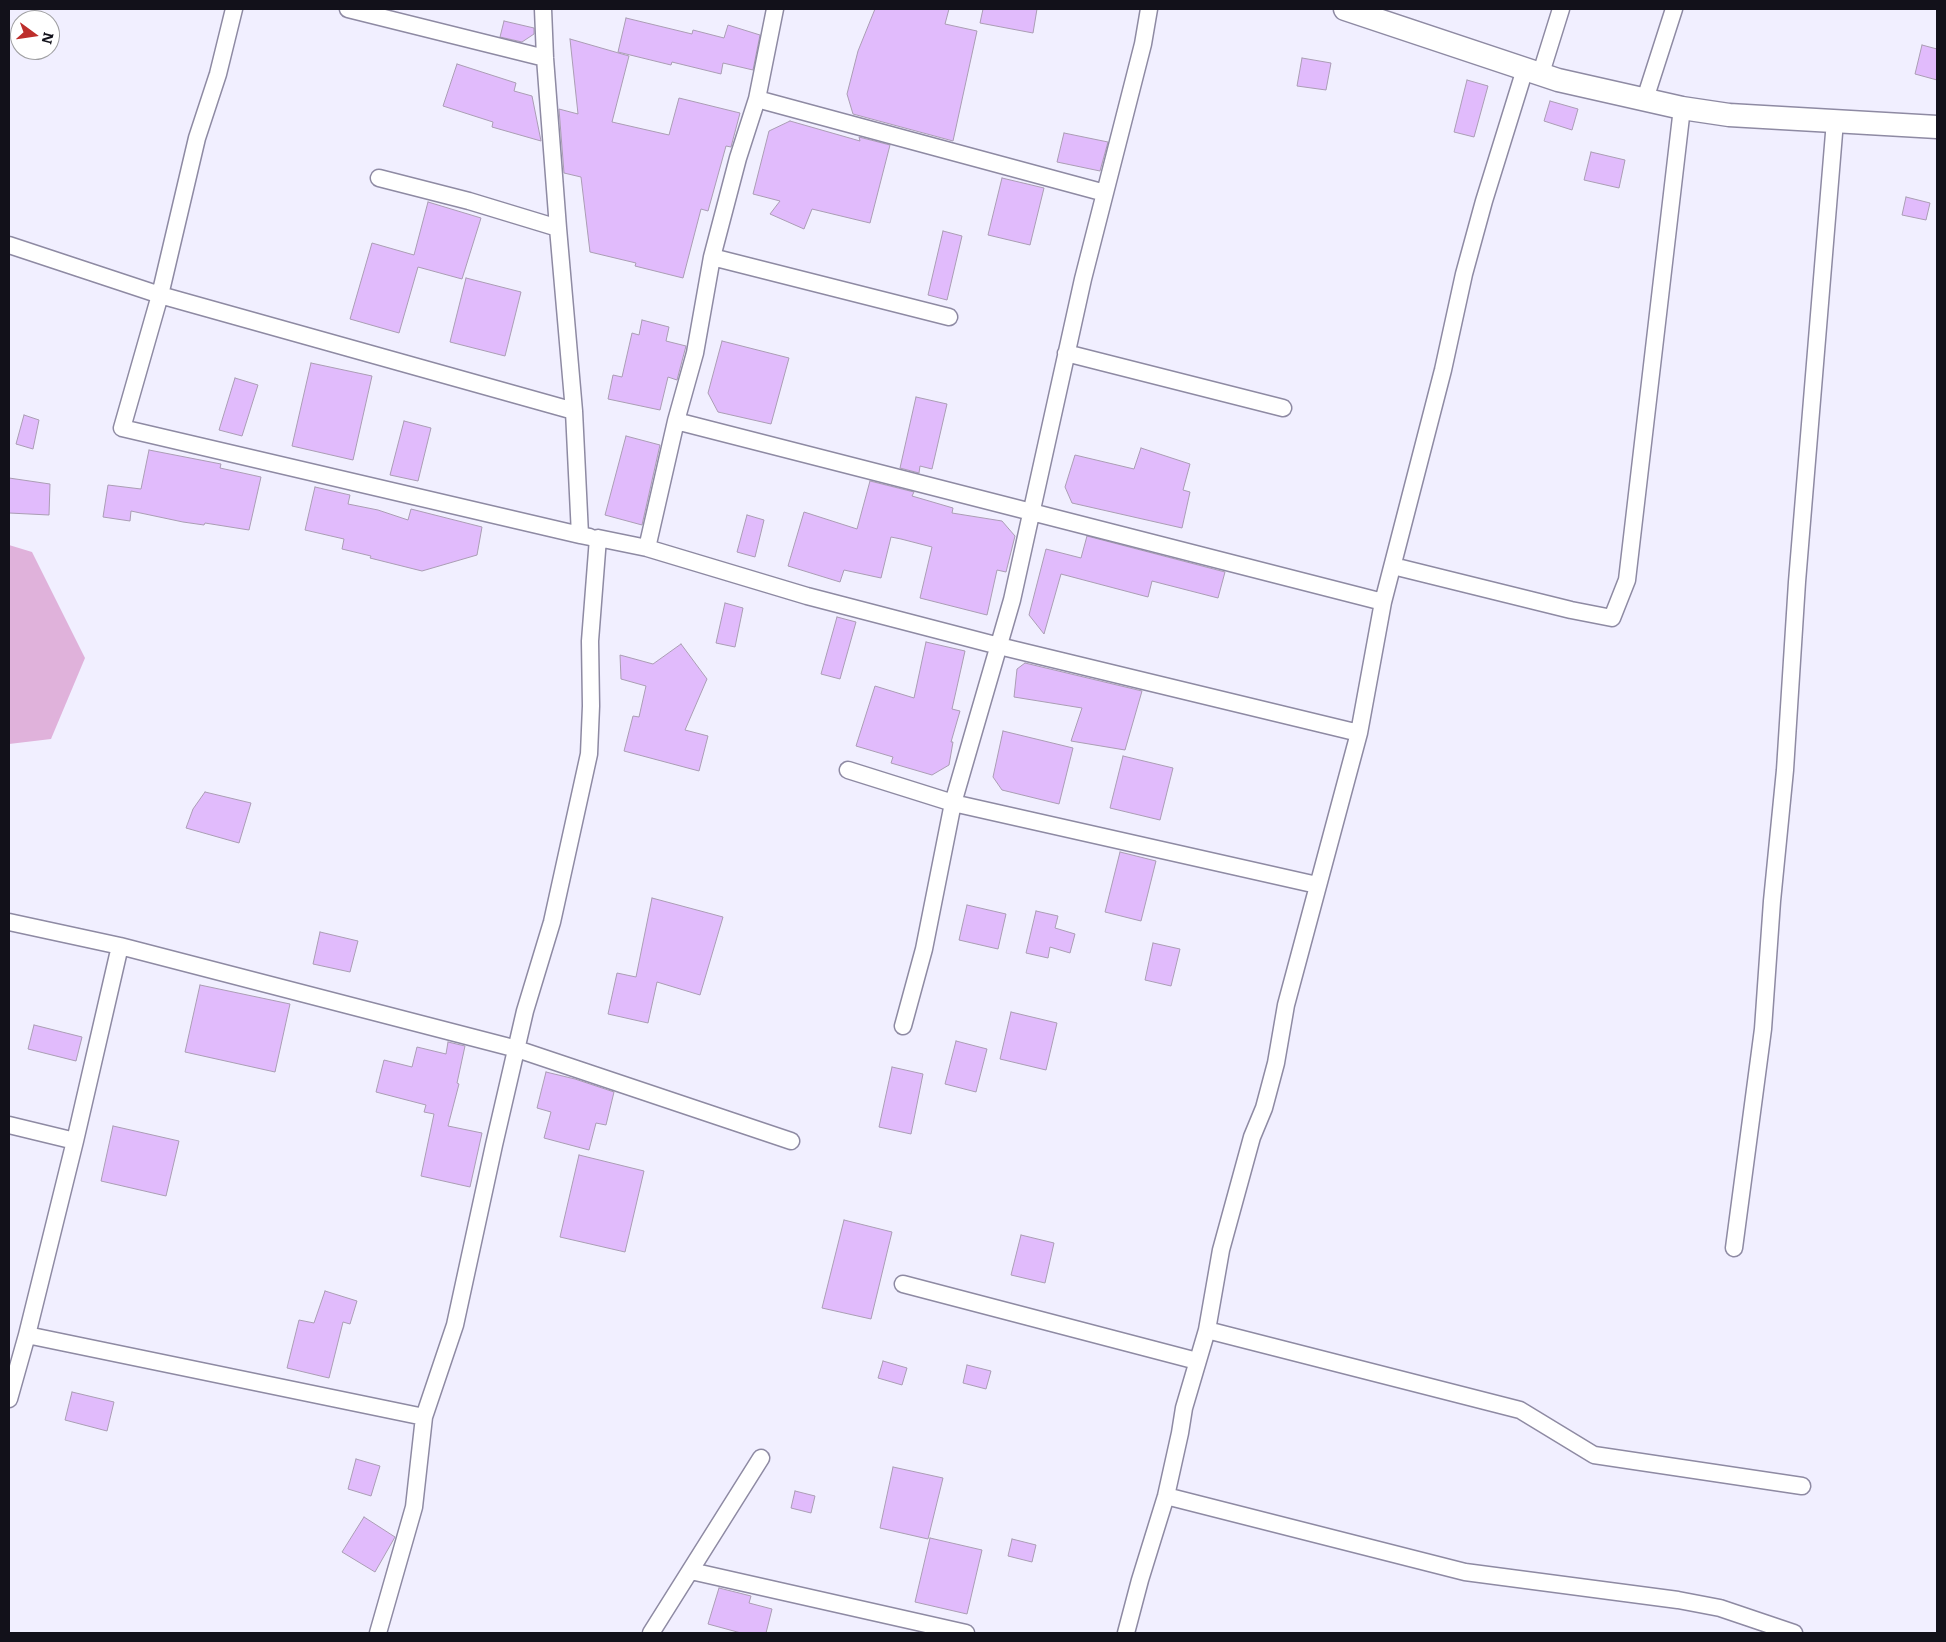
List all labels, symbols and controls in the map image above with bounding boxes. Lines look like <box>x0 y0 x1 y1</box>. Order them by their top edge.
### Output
north arrow <box>10 10 60 60</box>
text: N <box>37 30 60 47</box>

